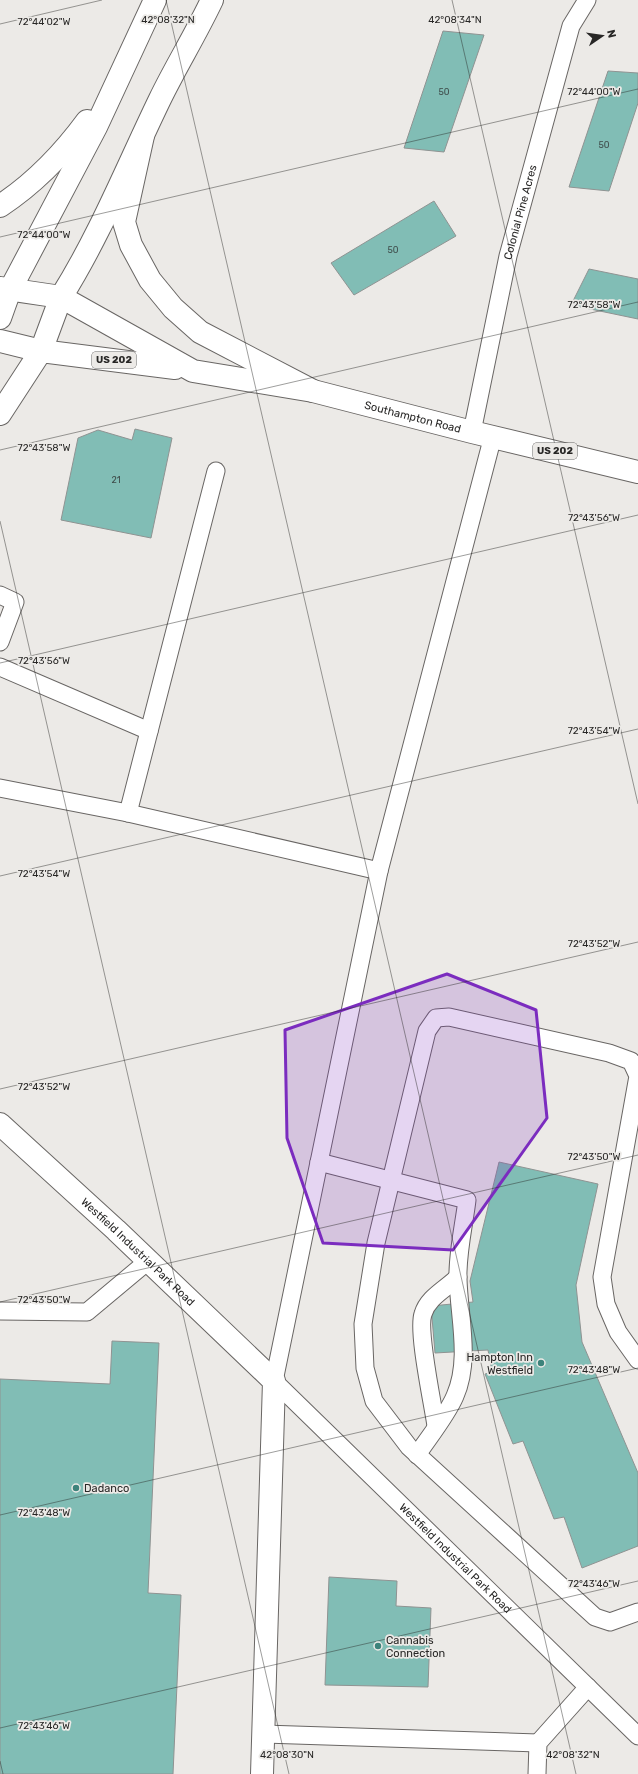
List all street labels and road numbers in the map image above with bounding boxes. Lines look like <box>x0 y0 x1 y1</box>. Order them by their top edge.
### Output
street label: Colonial Pine Acres <box>501 163 539 261</box>
road number: US 202 <box>92 352 136 368</box>
street label: Southampton Road <box>363 398 462 435</box>
road number: US 202 <box>533 443 577 459</box>
street label: Westfield Industrial Park Road <box>78 1195 198 1308</box>
street label: Westfield Industrial Park Road <box>397 1501 514 1616</box>

